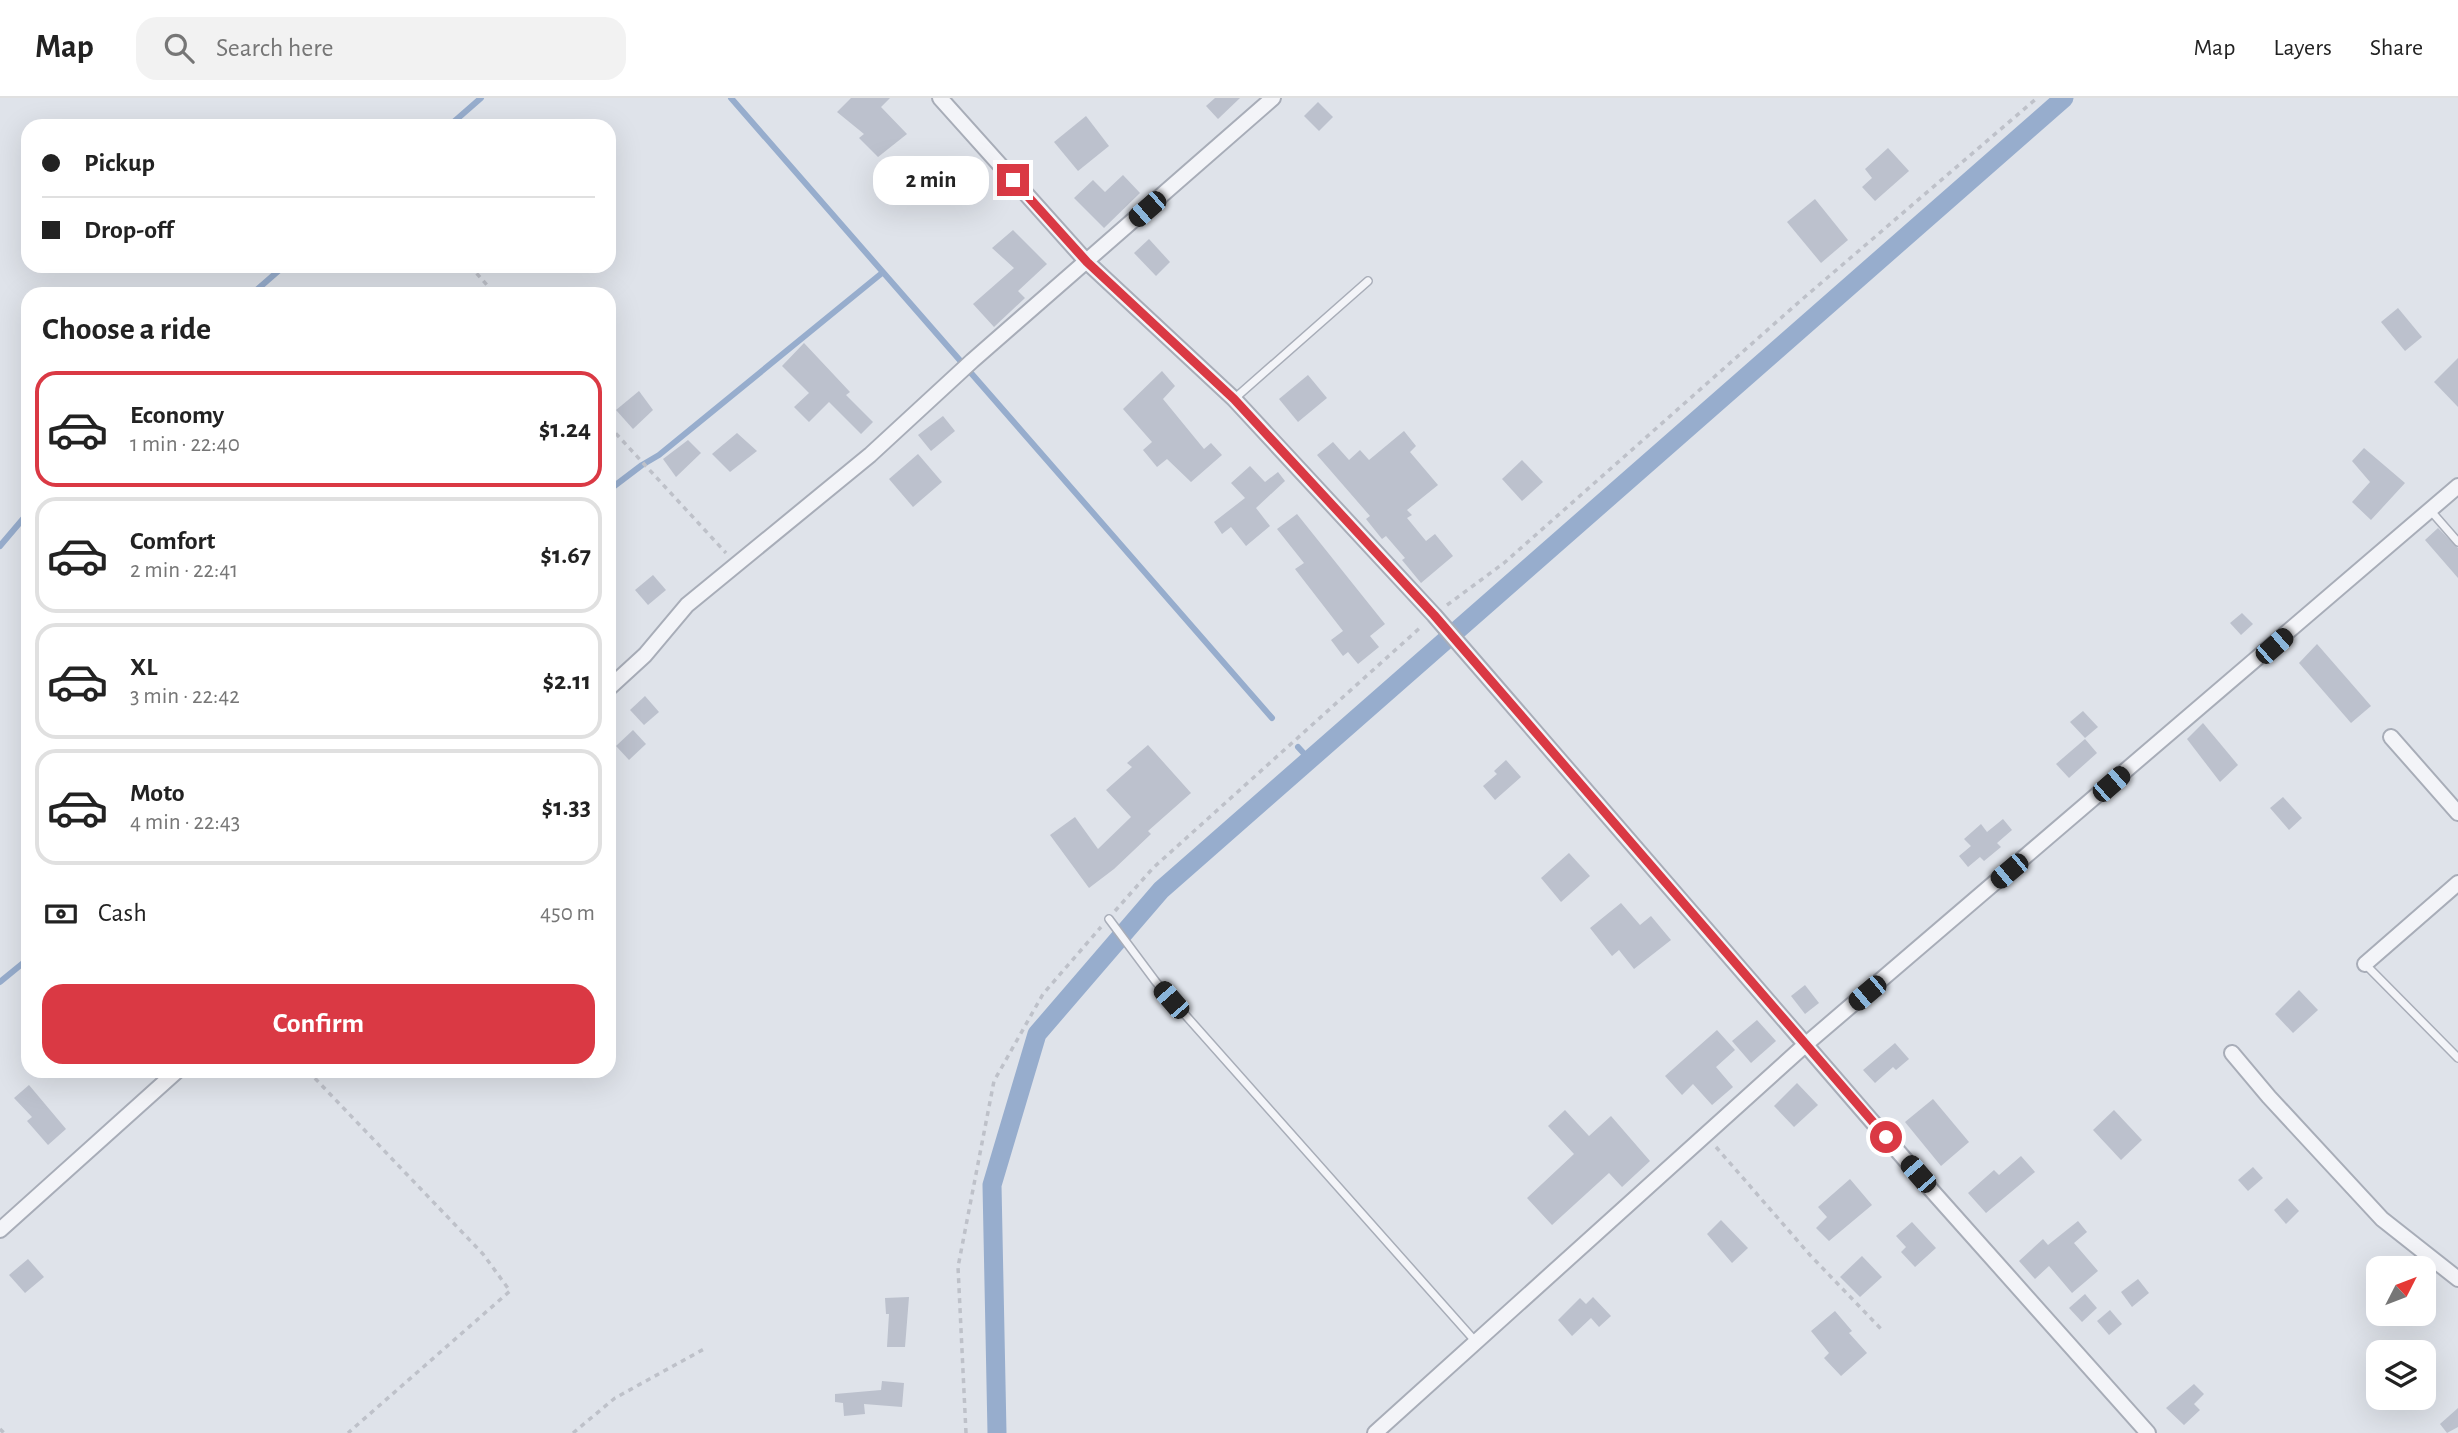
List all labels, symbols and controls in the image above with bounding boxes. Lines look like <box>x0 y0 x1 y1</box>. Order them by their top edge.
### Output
search box <box>136 17 626 80</box>
icon: search <box>160 29 198 67</box>
text: Map <box>35 31 94 64</box>
text: Search here <box>216 35 334 61</box>
text: Map <box>2193 36 2235 60</box>
text: Layers <box>2273 36 2332 60</box>
text: Share <box>2370 36 2423 60</box>
text: Pickup <box>84 150 155 176</box>
callout: 2 min <box>873 155 988 204</box>
route end <box>997 164 1029 196</box>
text: 2 min <box>905 169 957 192</box>
car <box>1125 187 1170 231</box>
text: Drop-off <box>84 217 173 243</box>
text: Choose a ride <box>42 313 211 345</box>
icon: car <box>46 398 109 461</box>
text: Economy <box>130 402 224 428</box>
text: $1.24 <box>539 416 591 442</box>
text: 1 min · 22:40 <box>130 433 240 456</box>
icon: car <box>46 524 109 587</box>
text: Comfort <box>130 528 215 554</box>
text: $1.67 <box>540 542 591 568</box>
text: 2 min · 22:41 <box>130 559 238 582</box>
car <box>2252 624 2297 668</box>
icon: car <box>46 650 109 713</box>
text: XL <box>130 654 157 680</box>
text: $2.11 <box>542 668 591 694</box>
text: 3 min · 22:42 <box>130 685 240 708</box>
car <box>2089 762 2134 806</box>
icon: car <box>46 776 109 839</box>
text: Moto <box>130 780 185 806</box>
text: $1.33 <box>542 794 591 820</box>
text: 4 min · 22:43 <box>130 811 240 834</box>
car <box>1987 849 2032 893</box>
icon: cash <box>42 895 80 933</box>
text: Cash <box>98 900 147 926</box>
text: 450 m <box>540 902 595 925</box>
car <box>1845 971 1890 1015</box>
car <box>1150 977 1193 1023</box>
button: Confirm <box>42 984 595 1064</box>
route start <box>1870 1121 1902 1153</box>
car <box>1897 1151 1940 1197</box>
north arrow <box>2366 1256 2436 1326</box>
map controls <box>2366 1256 2436 1410</box>
button: layers <box>2366 1340 2436 1410</box>

